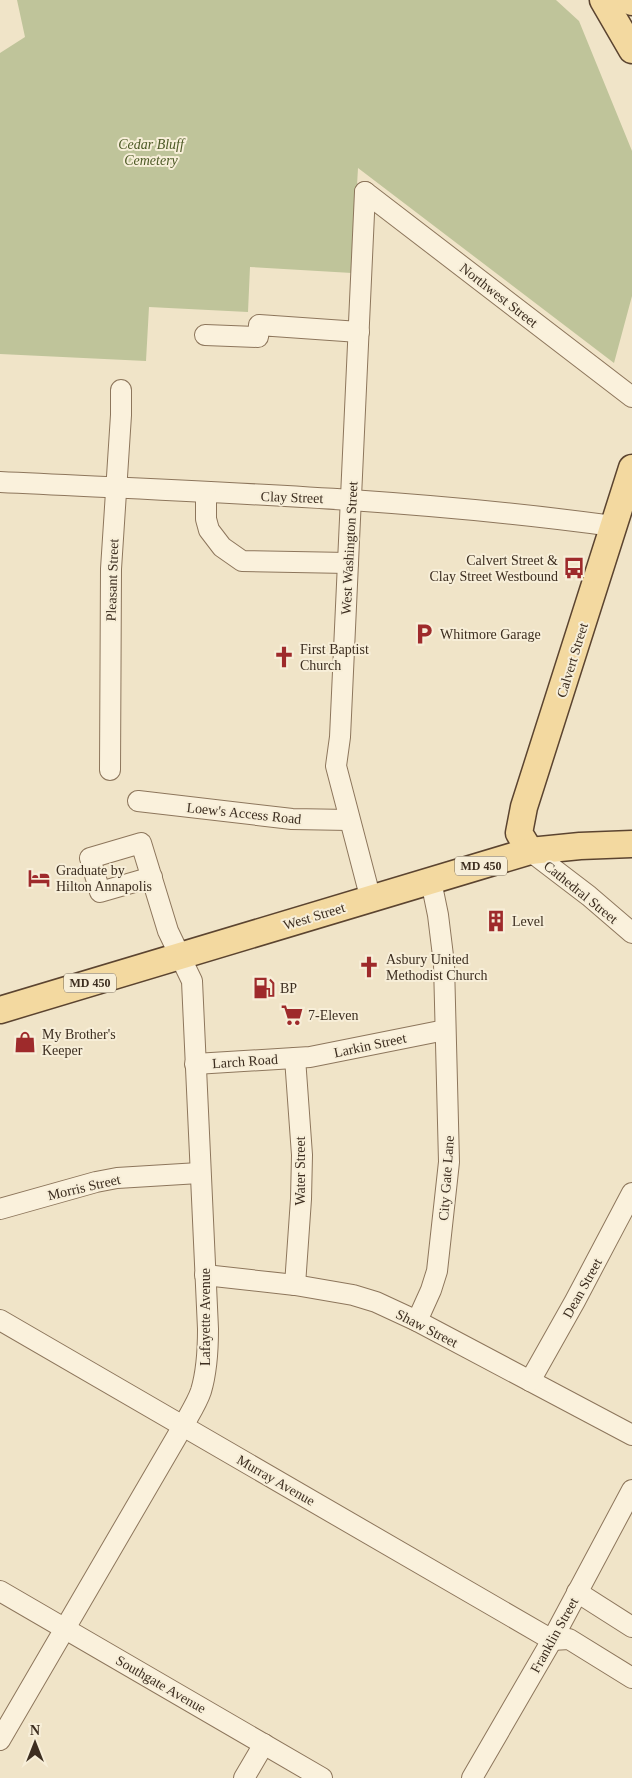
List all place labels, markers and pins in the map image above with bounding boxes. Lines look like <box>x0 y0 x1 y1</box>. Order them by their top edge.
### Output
place label: Calvert Street & Clay Street Westbound <box>430 553 558 584</box>
bus stop icon: Calvert Street & Clay Street Westbound <box>561 555 587 581</box>
parking icon: Whitmore Garage <box>411 621 437 647</box>
place label: Whitmore Garage <box>440 627 541 642</box>
place label: First Baptist Church <box>300 642 369 673</box>
church icon: First Baptist Church <box>271 644 297 670</box>
place label: Graduate by Hilton Annapolis <box>56 863 152 894</box>
hotel icon: Graduate by Hilton Annapolis <box>26 865 52 891</box>
building icon: Level <box>483 908 509 934</box>
place label: Level <box>512 914 544 929</box>
place label: Asbury United Methodist Church <box>386 952 488 983</box>
church icon: Asbury United Methodist Church <box>356 954 382 980</box>
fuel station icon: BP <box>251 975 277 1001</box>
place label: BP <box>280 981 297 996</box>
supermarket icon: 7-Eleven <box>279 1002 305 1028</box>
place label: 7-Eleven <box>308 1008 359 1023</box>
place label: My Brother's Keeper <box>42 1027 116 1058</box>
shop icon: My Brother's Keeper <box>12 1029 38 1055</box>

